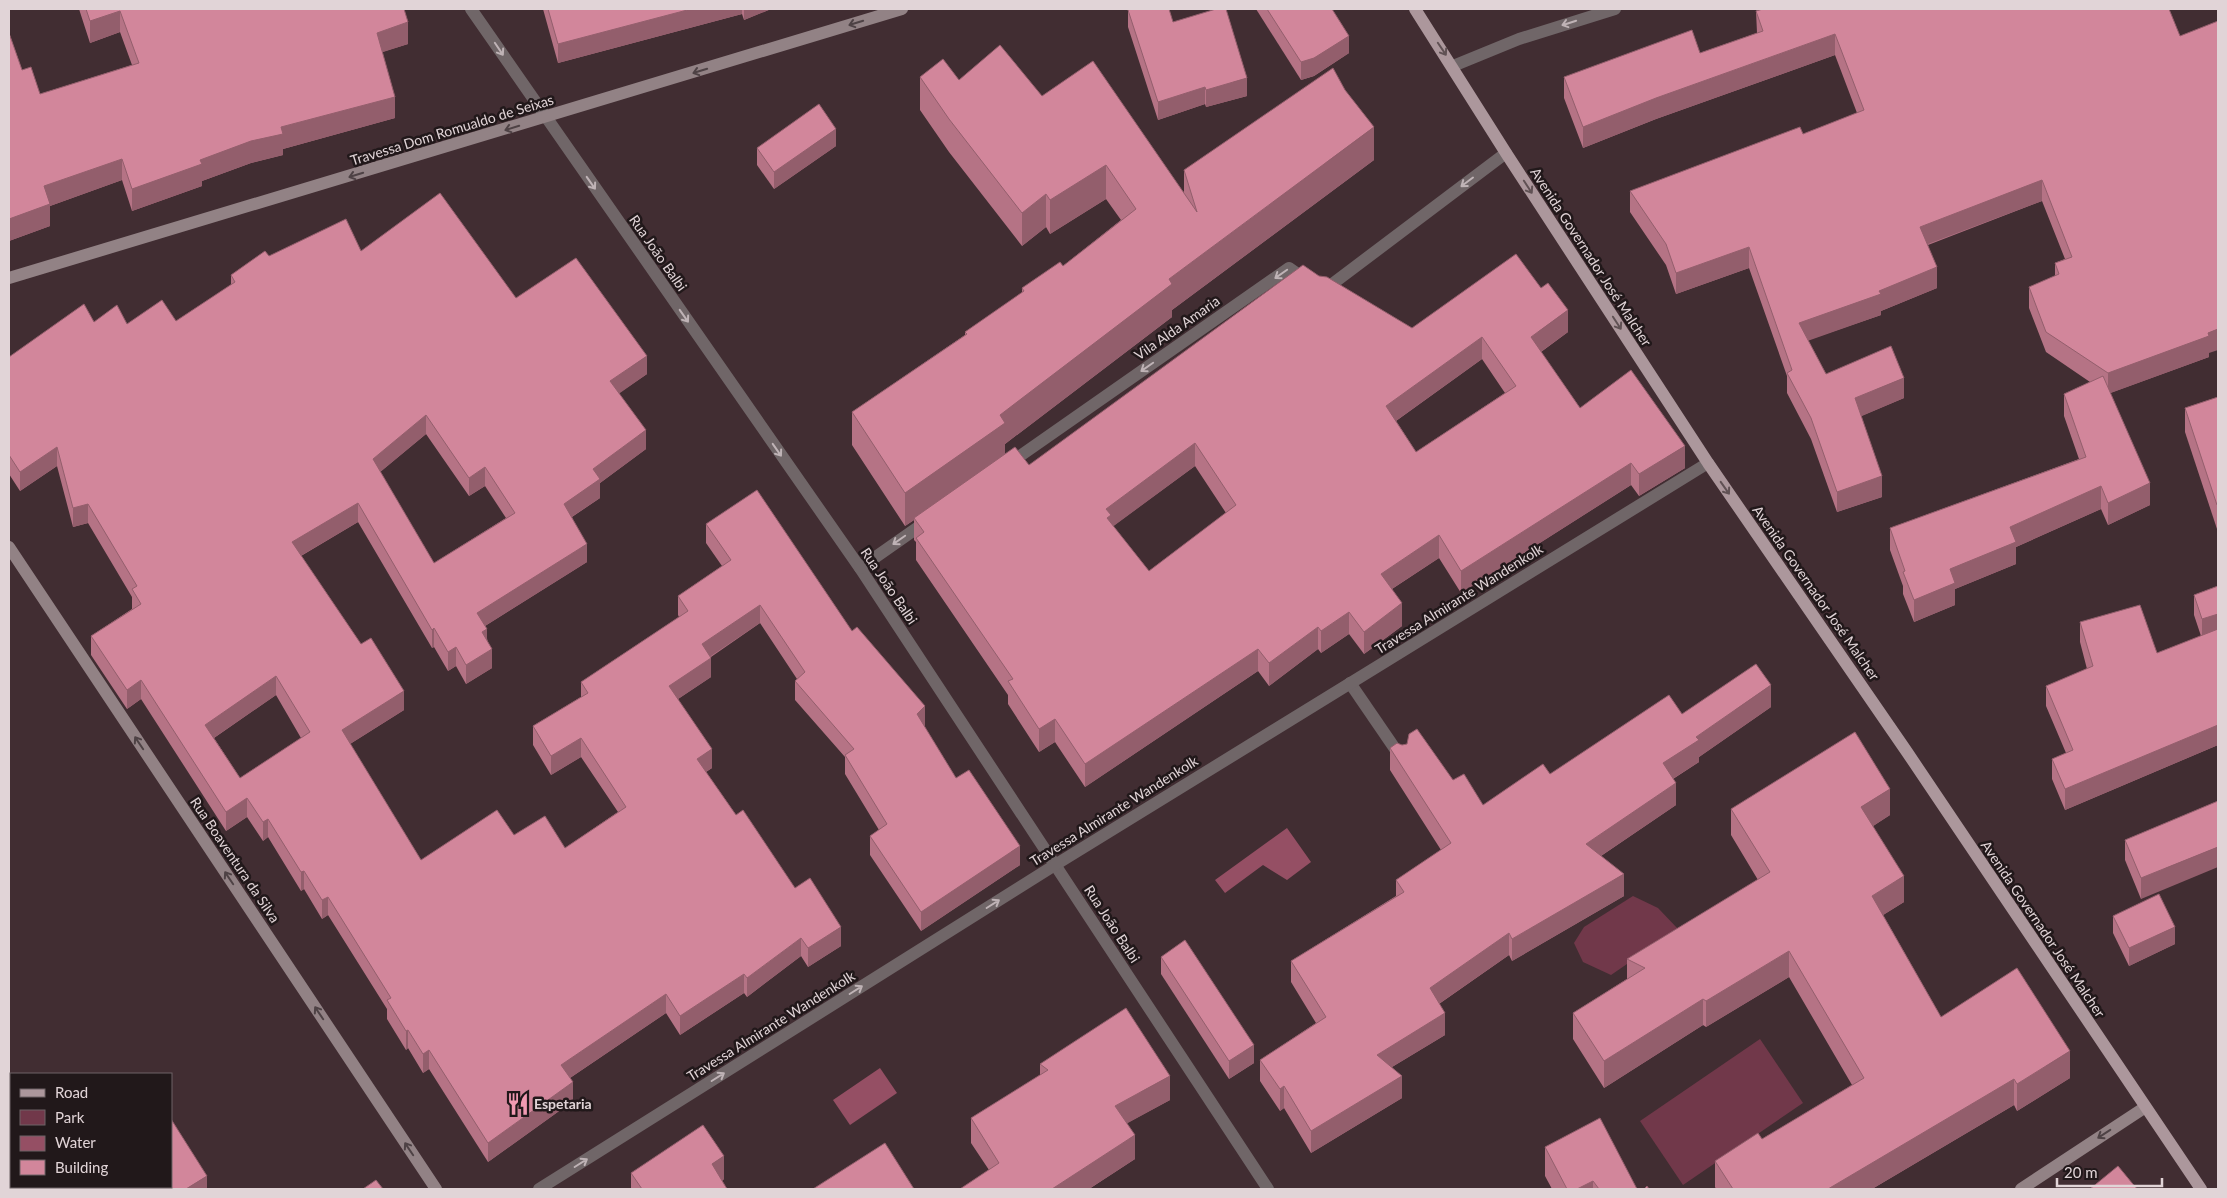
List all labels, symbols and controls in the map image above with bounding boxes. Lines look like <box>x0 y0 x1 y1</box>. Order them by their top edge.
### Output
one-way arrow <box>848 19 864 28</box>
one-way arrow <box>1561 19 1577 29</box>
one-way arrow <box>494 42 504 56</box>
one-way arrow <box>1437 42 1447 56</box>
one-way arrow <box>693 66 709 76</box>
street label: Travessa Dom Romualdo de Seixas <box>348 90 555 169</box>
one-way arrow <box>504 124 520 134</box>
street label: Avenida Governador José Malcher <box>1527 164 1656 349</box>
one-way arrow <box>348 170 364 180</box>
one-way arrow <box>586 176 596 190</box>
one-way arrow <box>1461 177 1474 188</box>
one-way arrow <box>1523 180 1533 194</box>
street label: Rua João Balbi <box>626 211 691 294</box>
one-way arrow <box>1274 269 1288 279</box>
street label: Vila Alda Amaria <box>1131 292 1223 363</box>
one-way arrow <box>679 309 689 323</box>
one-way arrow <box>1612 316 1622 330</box>
one-way arrow <box>1140 362 1154 372</box>
one-way arrow <box>772 442 782 456</box>
one-way arrow <box>1720 481 1730 495</box>
street label: Avenida Governador José Malcher <box>1749 502 1883 683</box>
one-way arrow <box>893 535 907 545</box>
street label: Travessa Almirante Wandenkolk <box>1372 539 1547 657</box>
street label: Rua João Balbi <box>858 544 921 627</box>
one-way arrow <box>134 736 144 750</box>
street label: Travessa Almirante Wandenkolk <box>1027 751 1202 869</box>
street label: Rua Boaventura da Silva <box>187 794 284 926</box>
street label: Avenida Governador José Malcher <box>1978 837 2109 1020</box>
one-way arrow <box>224 871 234 885</box>
street label: Rua João Balbi <box>1081 882 1144 966</box>
one-way arrow <box>986 898 1000 908</box>
street label: Travessa Almirante Wandenkolk <box>684 966 859 1084</box>
one-way arrow <box>848 985 862 995</box>
one-way arrow <box>314 1007 324 1021</box>
one-way arrow <box>711 1071 725 1081</box>
legend <box>10 1073 172 1188</box>
text: Road <box>55 1083 88 1101</box>
restaurant icon: Espetaria <box>505 1091 531 1117</box>
place label: Espetaria <box>534 1095 592 1112</box>
text: Park <box>55 1108 85 1126</box>
one-way arrow <box>2097 1130 2111 1140</box>
text: Water <box>55 1133 96 1151</box>
one-way arrow <box>404 1142 414 1156</box>
scale bar <box>2057 1156 2162 1188</box>
text: Building <box>55 1158 108 1176</box>
one-way arrow <box>573 1158 587 1168</box>
text: 20 m <box>2064 1163 2098 1181</box>

